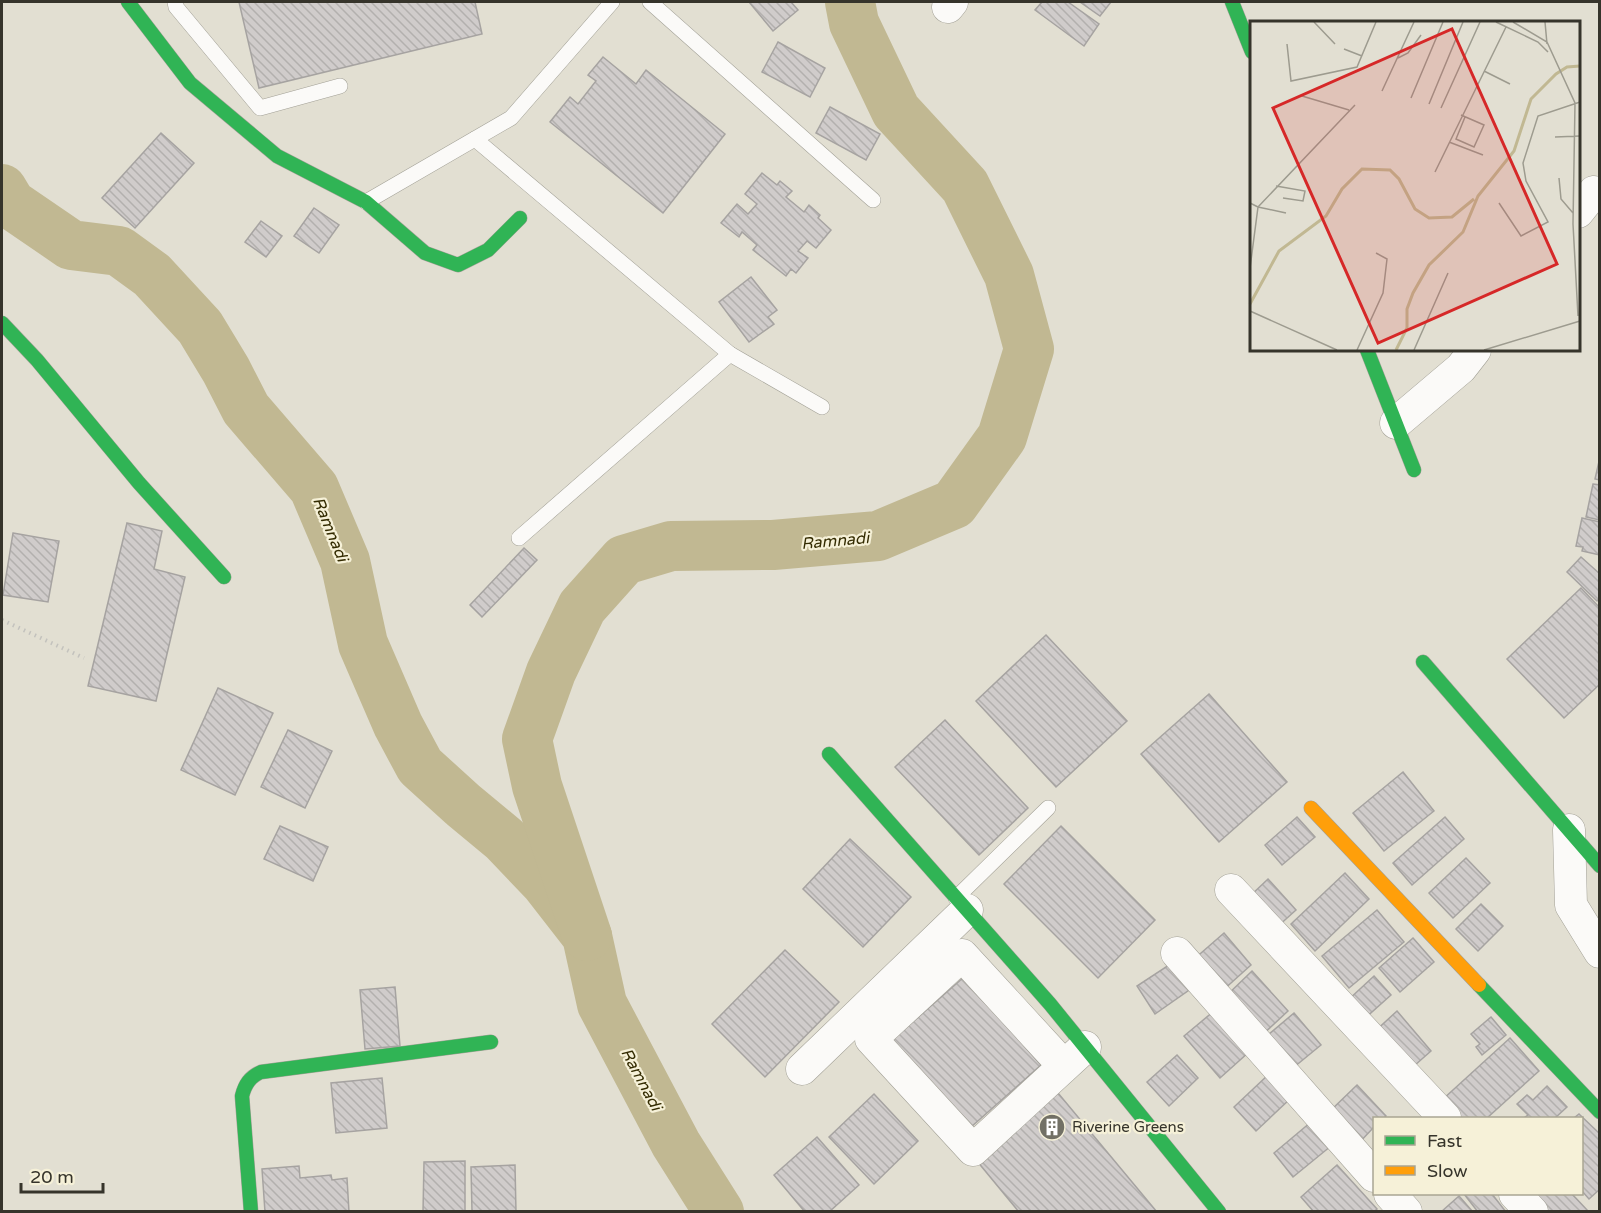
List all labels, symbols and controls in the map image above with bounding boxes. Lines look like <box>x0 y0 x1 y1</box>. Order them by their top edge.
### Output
inset map <box>1250 21 1580 351</box>
water label: Ramnadi <box>308 494 353 566</box>
water label: Ramnadi <box>800 528 872 554</box>
water label: Ramnadi <box>616 1045 667 1116</box>
building icon: Riverine Greens <box>1037 1112 1067 1142</box>
legend <box>1373 1117 1583 1195</box>
place label: Riverine Greens <box>1072 1118 1184 1136</box>
text: Fast <box>1427 1130 1462 1152</box>
scale bar <box>21 1156 104 1194</box>
text: Slow <box>1427 1160 1468 1182</box>
text: 20 m <box>30 1166 74 1188</box>

